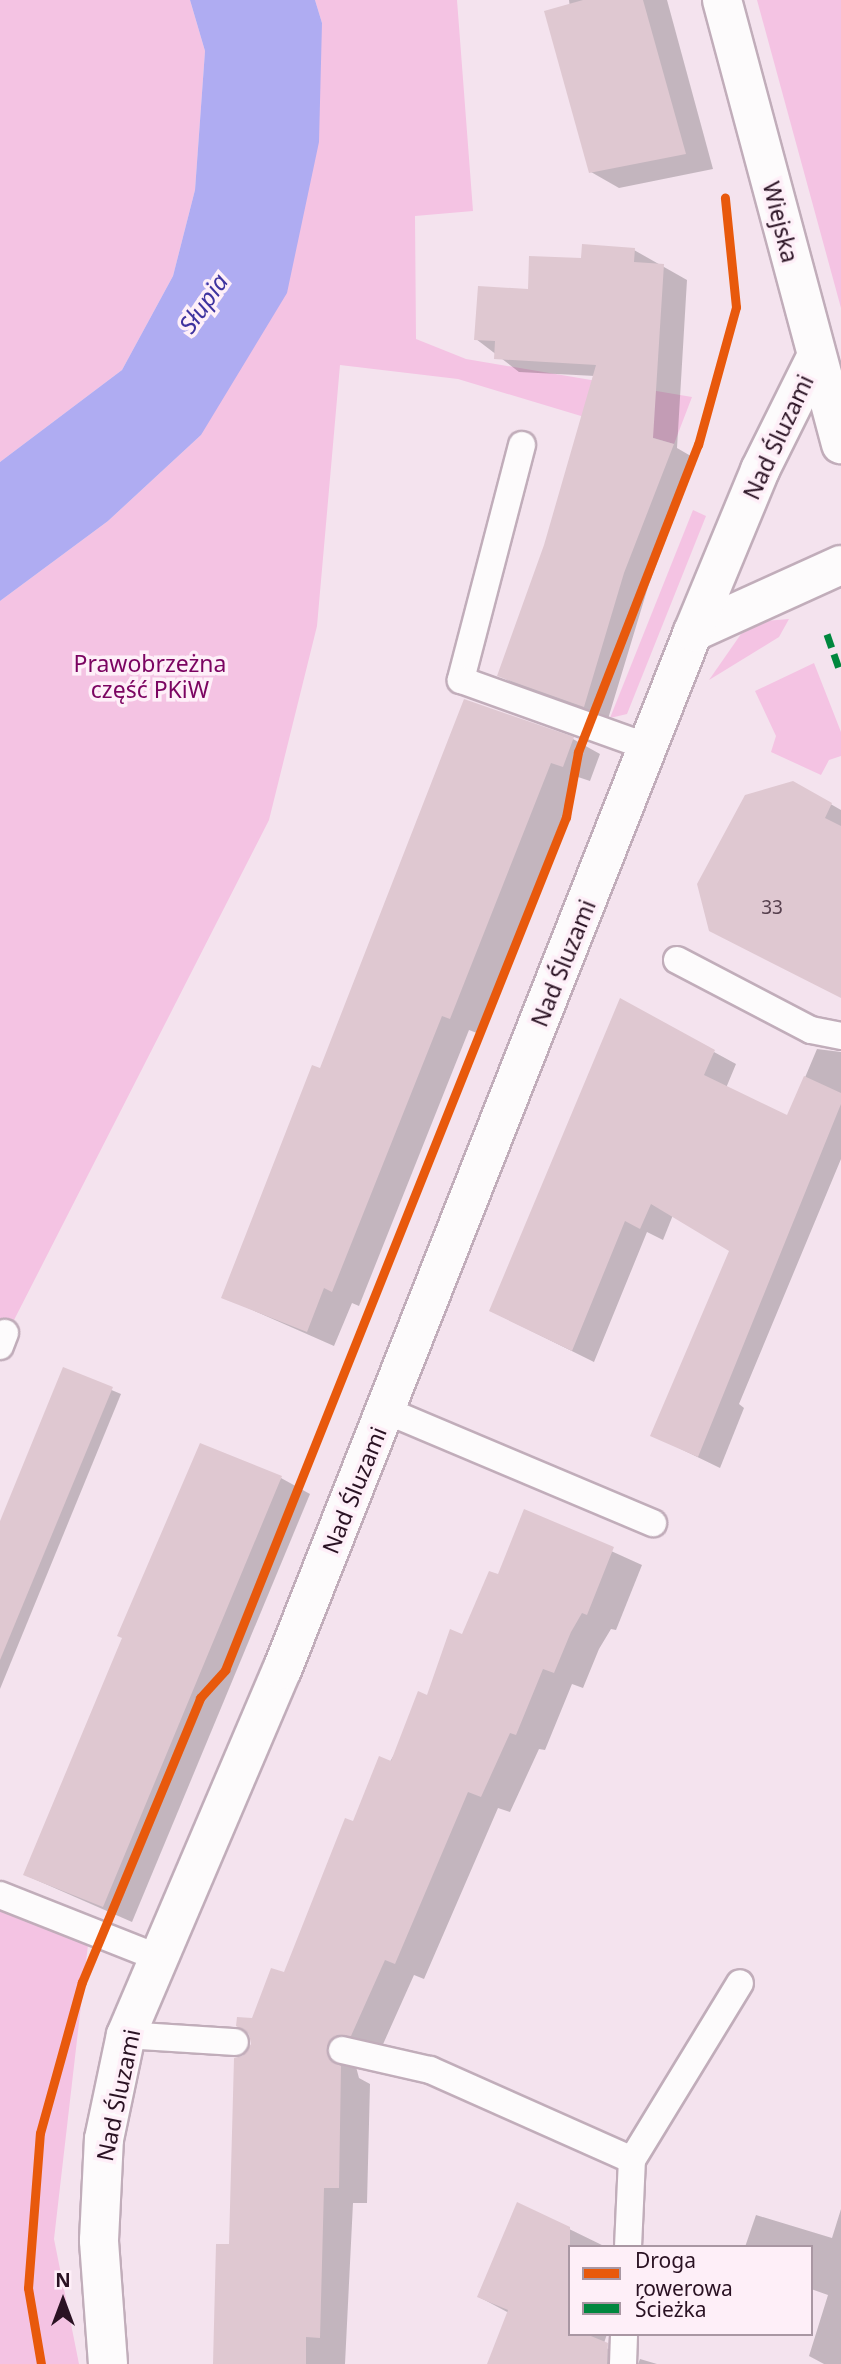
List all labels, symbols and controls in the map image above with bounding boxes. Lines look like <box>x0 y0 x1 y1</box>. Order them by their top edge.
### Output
street label: Wiejska <box>758 179 804 265</box>
water label: Słupia <box>172 268 234 338</box>
street label: Nad Śluzami <box>737 370 819 504</box>
park label: Prawobrzeżna część PKiW <box>74 649 226 703</box>
street label: Nad Śluzami <box>525 896 601 1030</box>
house number: 33 <box>761 897 783 919</box>
street label: Nad Śluzami <box>316 1423 392 1557</box>
street label: Nad Śluzami <box>91 2026 145 2164</box>
legend <box>568 2245 813 2336</box>
text: Droga rowerowa <box>635 2246 733 2302</box>
north arrow <box>28 2266 98 2336</box>
text: N <box>55 2267 71 2293</box>
text: Ścieżka <box>635 2295 707 2323</box>

